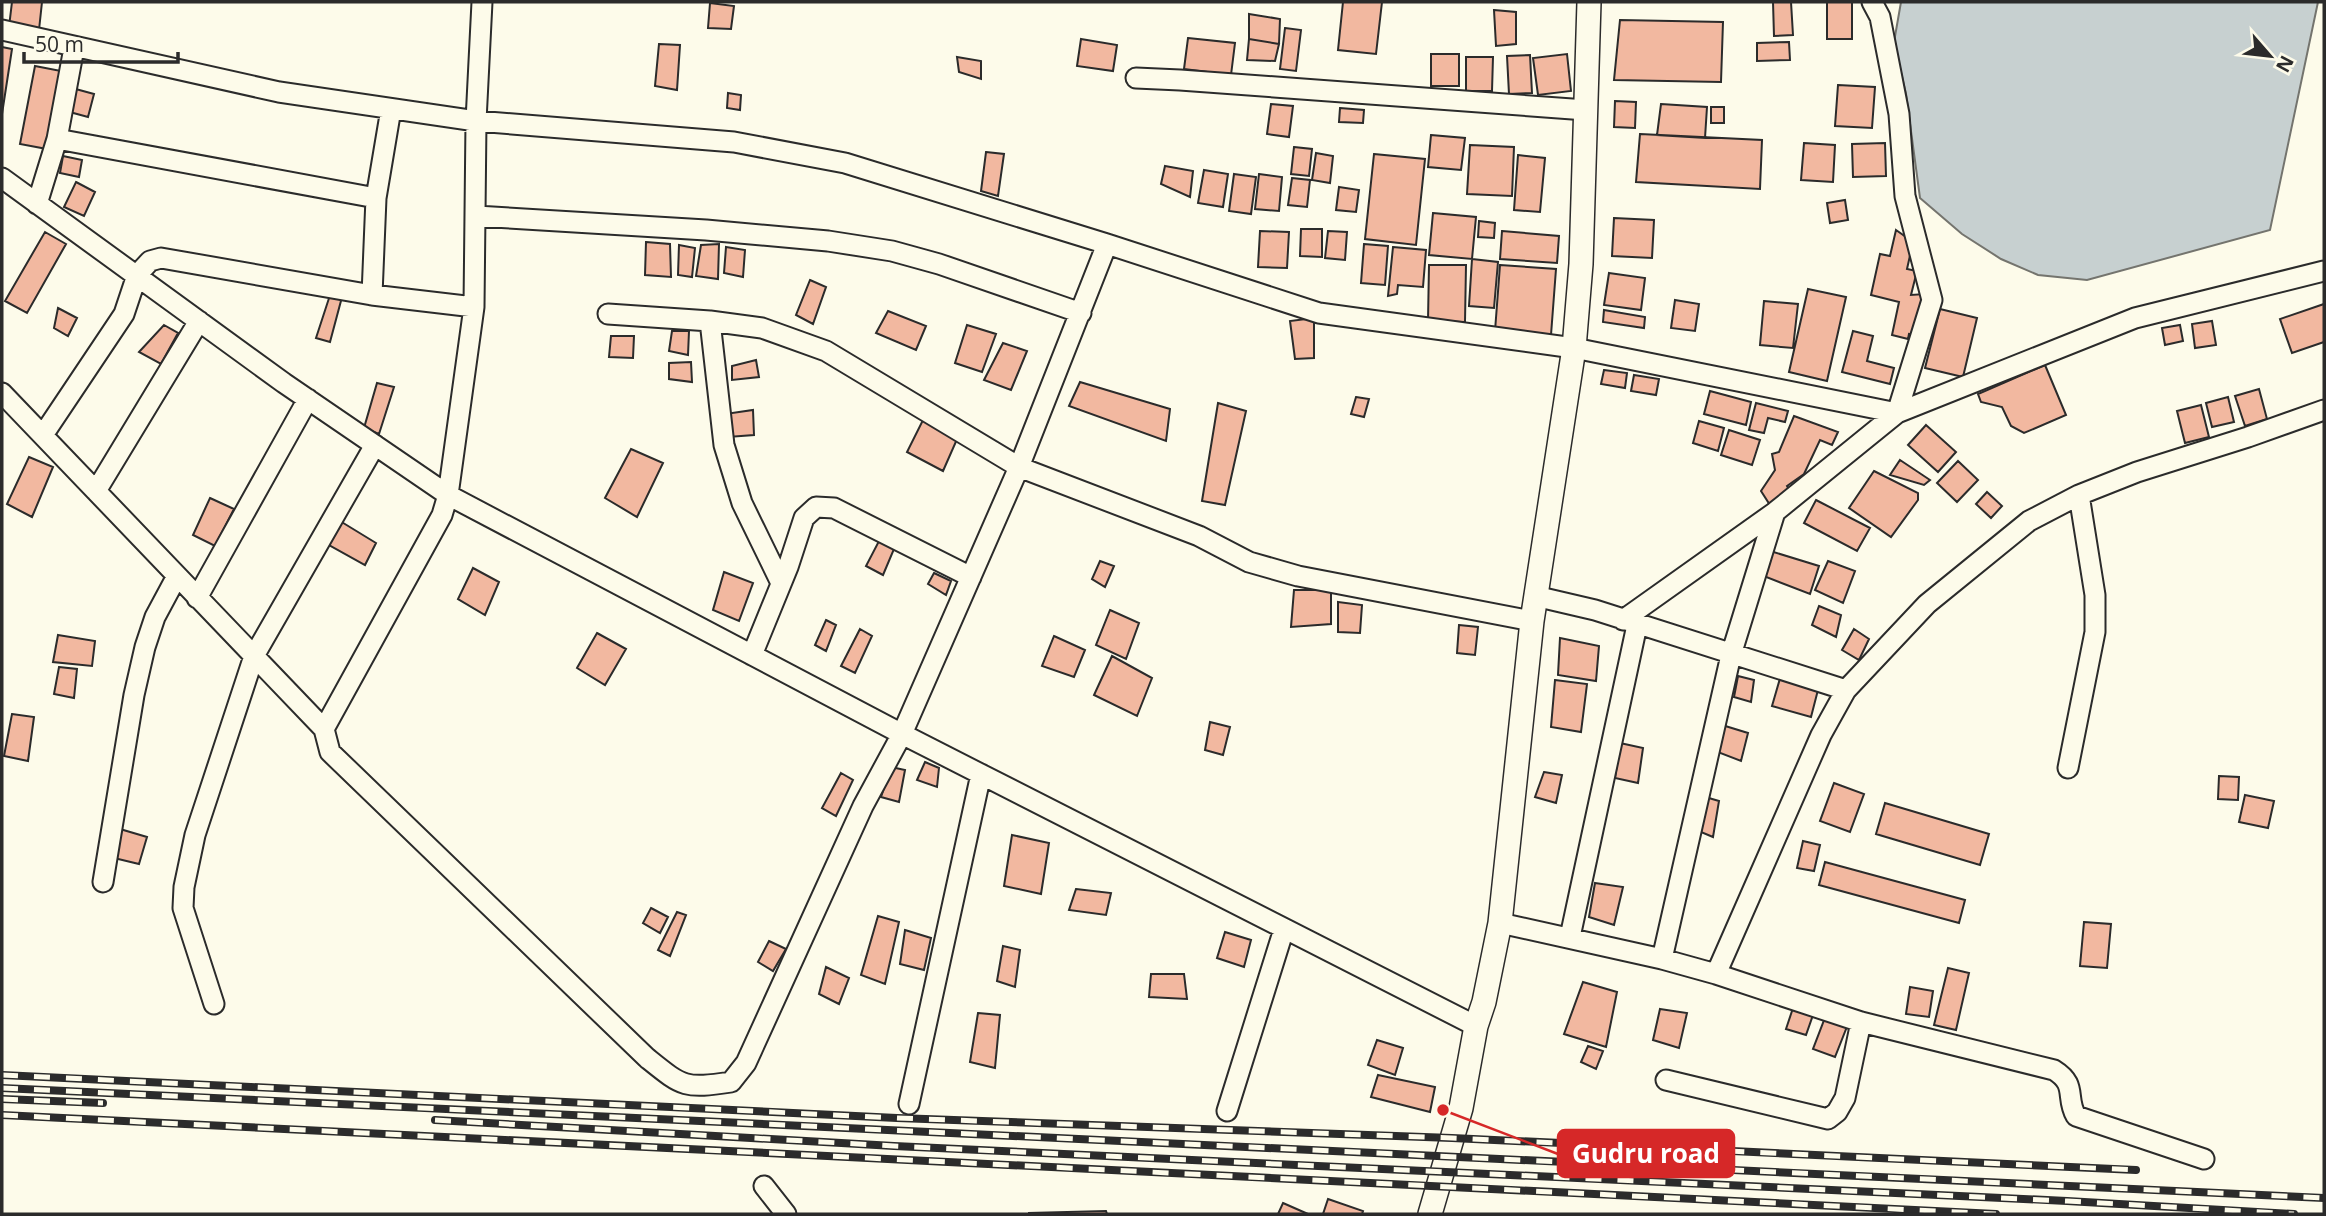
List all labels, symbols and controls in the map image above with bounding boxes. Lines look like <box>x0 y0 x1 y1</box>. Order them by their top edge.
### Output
scale bar <box>24 21 178 65</box>
north arrow <box>2235 21 2305 91</box>
text: 50 m <box>35 30 84 58</box>
text: N <box>2270 51 2300 77</box>
callout: Gudru road <box>1558 1130 1734 1177</box>
text: Gudru road <box>1572 1135 1720 1171</box>

